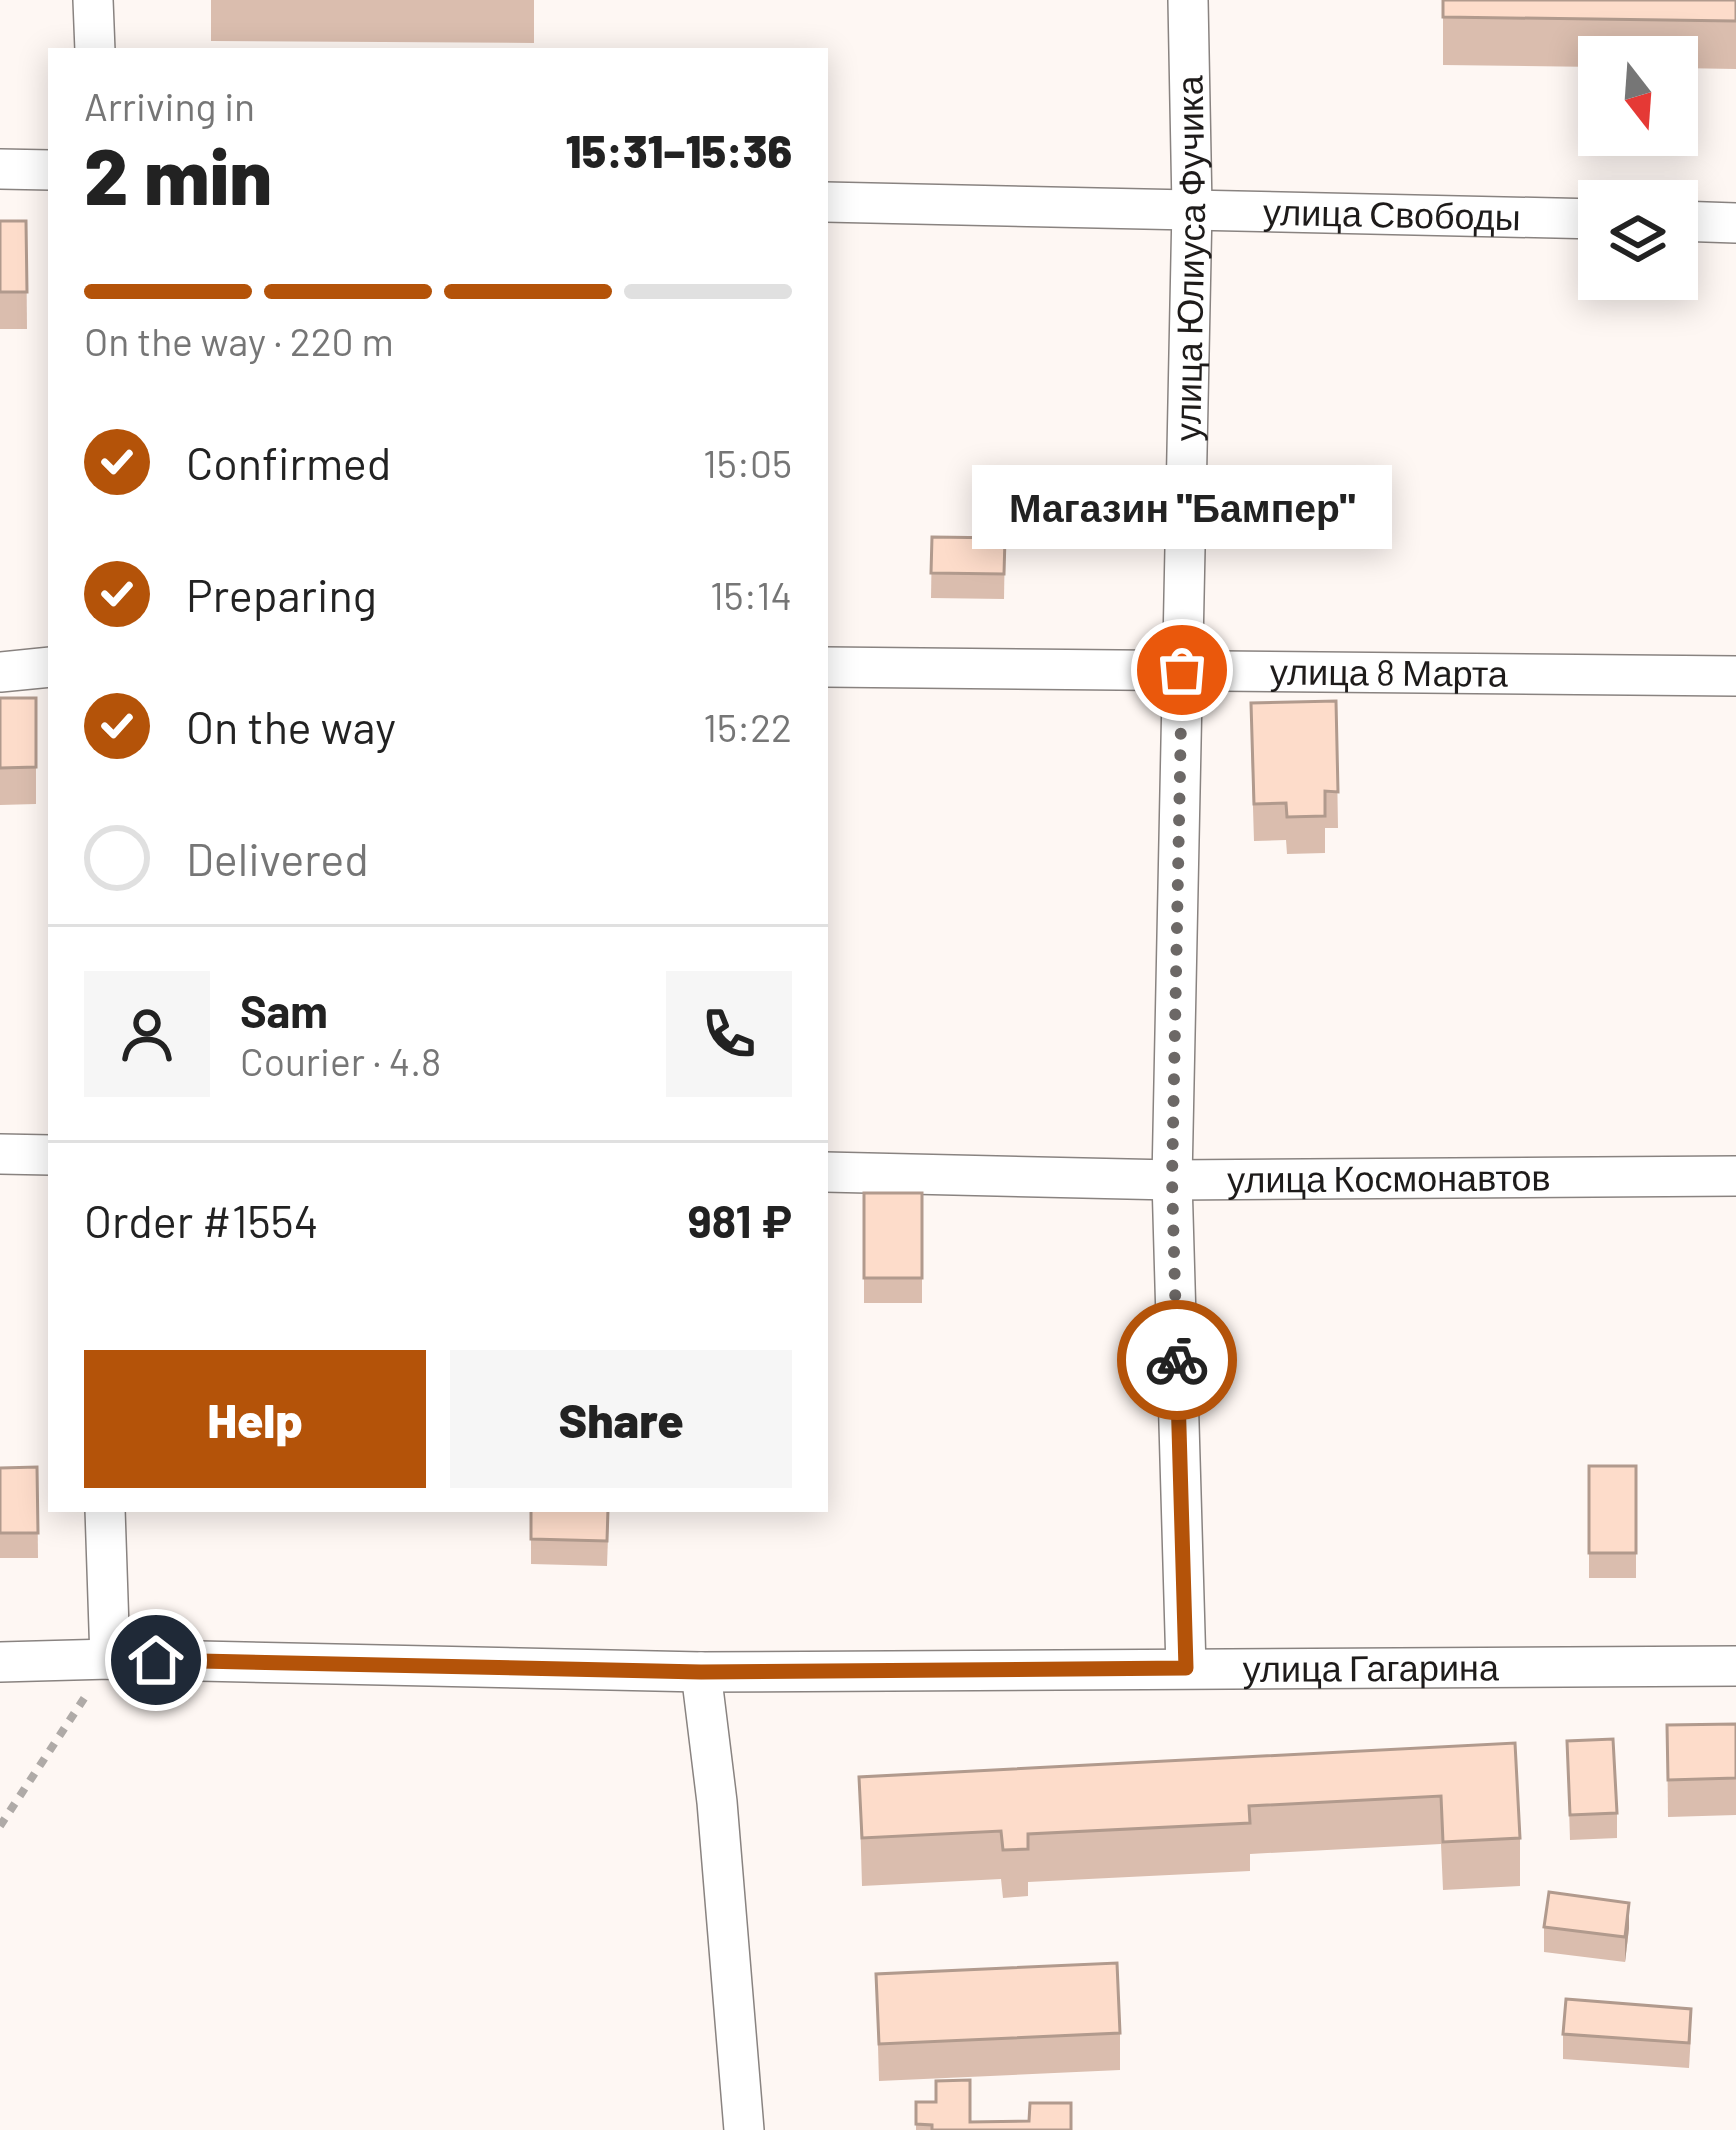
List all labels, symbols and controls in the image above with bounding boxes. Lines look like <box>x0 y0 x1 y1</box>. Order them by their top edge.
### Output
north arrow <box>1578 36 1698 156</box>
map controls <box>1578 36 1698 300</box>
street label: улица Юлиуса Фучика <box>1164 74 1212 442</box>
text: Arriving in <box>84 82 255 129</box>
text: 15:31–15:36 <box>566 123 792 177</box>
text: 2 min <box>84 127 272 221</box>
button: layers <box>1578 180 1698 300</box>
street label: улица Свободы <box>1263 189 1521 238</box>
text: On the way · 220 m <box>84 317 394 364</box>
icon: check <box>84 429 150 495</box>
text: Confirmed <box>186 435 391 489</box>
text: 15:05 <box>703 439 792 486</box>
callout: Магазин "Бампер" <box>972 466 1392 550</box>
text: Магазин "Бампер" <box>1009 483 1355 530</box>
icon: check <box>84 561 150 627</box>
text: Preparing <box>186 567 377 621</box>
text: 15:14 <box>710 571 792 618</box>
pin <box>1131 619 1233 721</box>
icon: bag <box>1149 637 1215 703</box>
street label: улица 8 Марта <box>1270 648 1509 694</box>
icon: check <box>84 693 150 759</box>
text: On the way <box>186 699 396 753</box>
text: 15:22 <box>703 703 792 750</box>
text: Delivered <box>186 831 369 885</box>
button: person <box>84 971 210 1097</box>
button: phone <box>666 971 792 1097</box>
text: Sam <box>240 983 328 1037</box>
text: Courier · 4.8 <box>240 1037 441 1084</box>
street label: улица Космонавтов <box>1227 1154 1551 1201</box>
text: Order #1554 <box>84 1193 319 1247</box>
text: 981 ₽ <box>688 1193 792 1247</box>
courier <box>1117 1300 1237 1420</box>
icon: bike <box>1144 1327 1210 1393</box>
button: Help <box>84 1350 426 1488</box>
button: Share <box>450 1350 792 1488</box>
pin <box>105 1609 207 1711</box>
icon: home <box>123 1627 189 1693</box>
street label: улица Гагарина <box>1243 1644 1500 1690</box>

